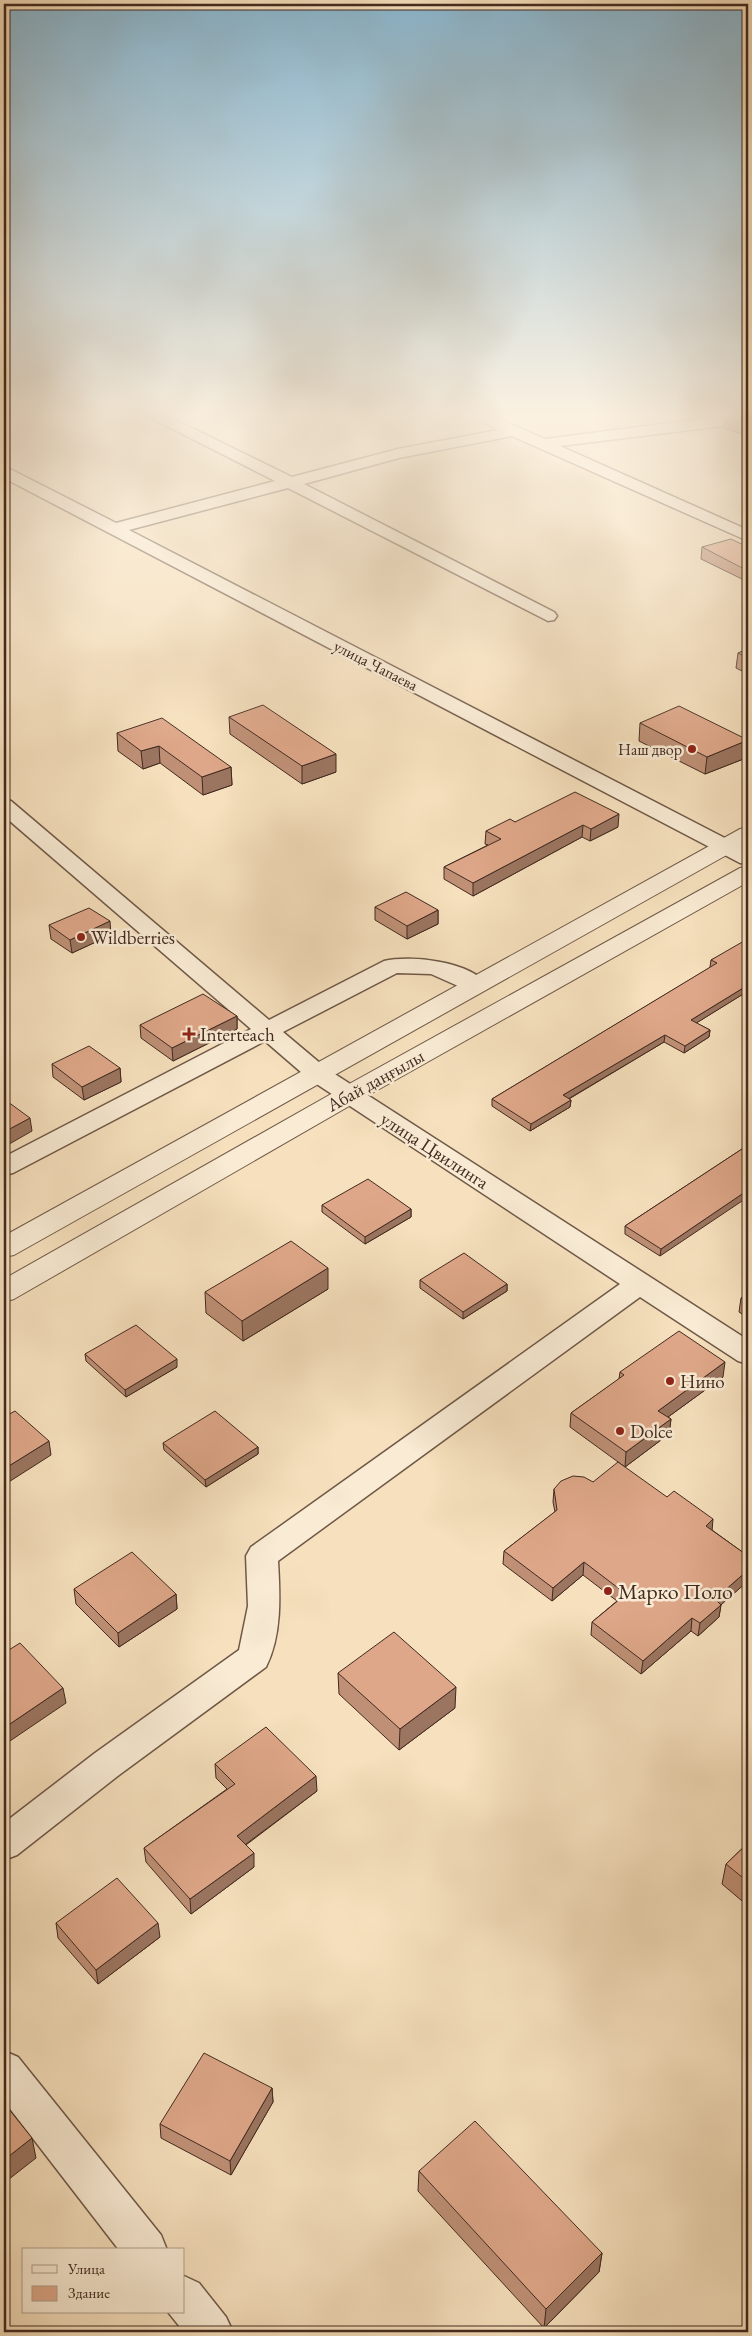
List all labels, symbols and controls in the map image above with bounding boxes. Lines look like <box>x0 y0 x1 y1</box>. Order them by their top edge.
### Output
street label: улица Чапаева <box>330 635 422 696</box>
place label: Наш двор <box>618 739 682 760</box>
marker: Наш двор <box>686 743 698 755</box>
place label: Wildberries <box>91 925 175 950</box>
marker: Wildberries <box>75 931 87 943</box>
place label: Interteach <box>200 1022 275 1047</box>
marker: Interteach <box>182 1027 196 1041</box>
street label: Абай даңғылы <box>321 1043 429 1118</box>
street label: улица Цвилинга <box>376 1106 494 1195</box>
place label: Нино <box>680 1369 725 1394</box>
marker: Нино <box>664 1375 676 1387</box>
place label: Dolce <box>630 1419 673 1444</box>
marker: Dolce <box>614 1425 626 1437</box>
place label: Марко Поло <box>618 1577 733 1606</box>
marker: Марко Поло <box>602 1585 614 1597</box>
legend <box>22 2248 185 2314</box>
text: Улица <box>67 2259 105 2278</box>
text: Здание <box>68 2283 110 2302</box>

